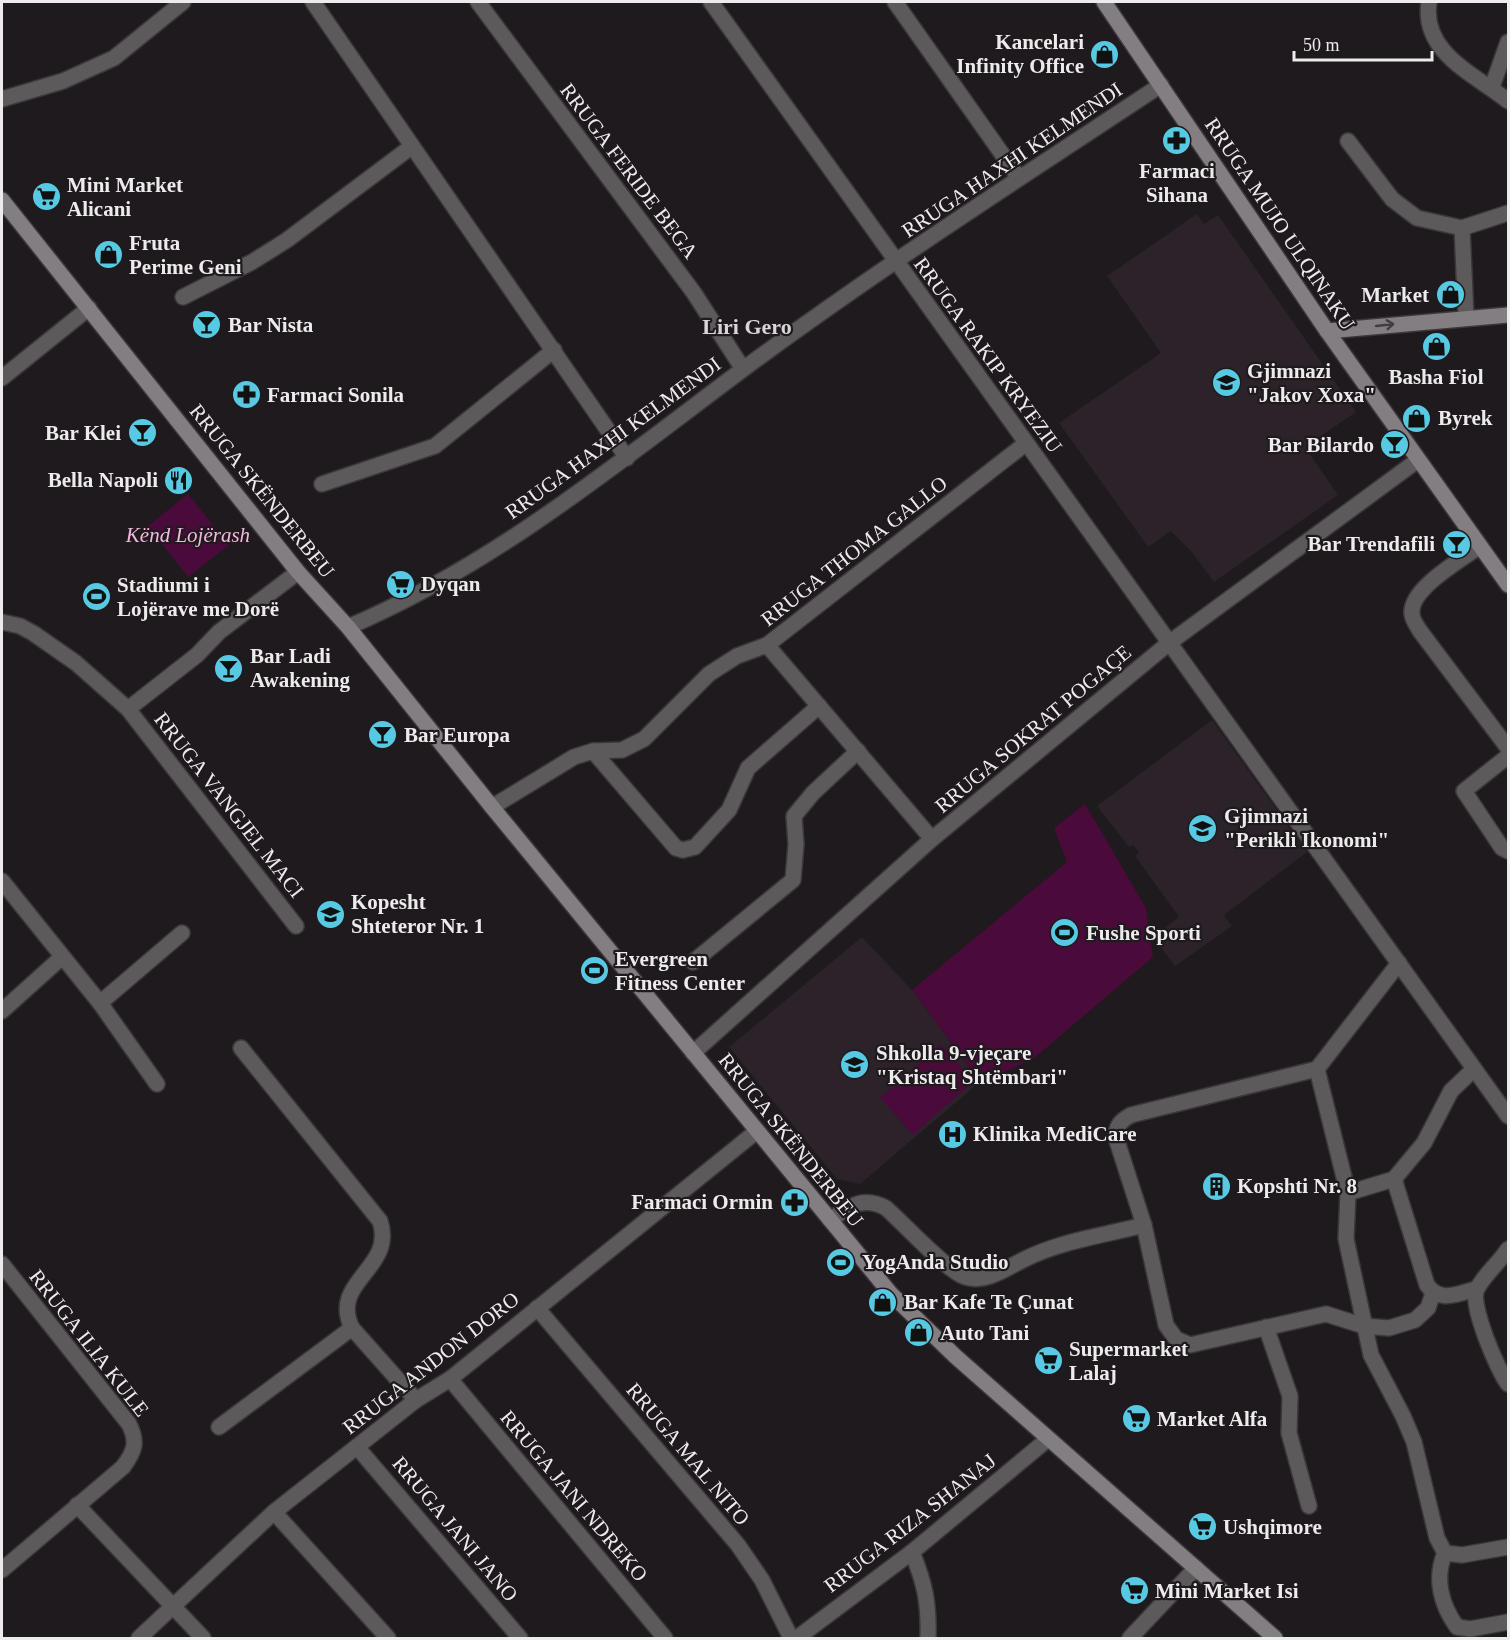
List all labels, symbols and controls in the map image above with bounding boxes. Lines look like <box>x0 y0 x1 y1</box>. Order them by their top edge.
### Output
scale bar <box>1294 24 1432 62</box>
place label: Kancelari Infinity Office <box>956 30 1084 78</box>
text: 50 m <box>1303 35 1340 55</box>
shop icon: Kancelari Infinity Office <box>1089 38 1121 70</box>
street label: RRUGA HAXHI KELMENDI <box>897 77 1127 243</box>
street label: RRUGA FERIDE BEGA <box>555 79 703 264</box>
street label: RRUGA MUJO ULQINAKU <box>1200 113 1360 335</box>
pharmacy icon: Farmaci Sihana <box>1161 124 1193 156</box>
place label: Farmaci Sihana <box>1139 159 1215 207</box>
place label: Mini Market Alicani <box>67 173 183 221</box>
supermarket icon: Mini Market Alicani <box>30 181 62 213</box>
place label: Fruta Perime Geni <box>129 231 242 279</box>
shop icon: Fruta Perime Geni <box>92 239 124 271</box>
street label: RRUGA RAKIP KRYEZIU <box>909 252 1067 458</box>
shop icon: Market <box>1434 279 1466 311</box>
place label: Market <box>1361 283 1429 307</box>
bar icon: Bar Nista <box>191 309 223 341</box>
place label: Bar Nista <box>228 313 314 337</box>
district label: Liri Gero <box>702 314 792 339</box>
one-way arrow <box>1375 319 1395 330</box>
shop icon: Basha Fiol <box>1420 330 1452 362</box>
street label: RRUGA HAXHI KELMENDI <box>501 352 725 524</box>
place label: Gjimnazi "Jakov Xoxa" <box>1247 359 1376 407</box>
place label: Basha Fiol <box>1388 365 1484 389</box>
school or university icon: Gjimnazi "Jakov Xoxa" <box>1210 367 1242 399</box>
pharmacy icon: Farmaci Sonila <box>230 379 262 411</box>
place label: Farmaci Sonila <box>267 383 405 407</box>
street label: RRUGA SKËNDERBEU <box>185 399 339 583</box>
shop icon: Byrek <box>1401 402 1433 434</box>
place label: Byrek <box>1438 406 1493 430</box>
bar icon: Bar Klei <box>126 417 158 449</box>
place label: Bar Klei <box>45 421 121 445</box>
bar icon: Bar Bilardo <box>1379 429 1411 461</box>
place label: Bar Bilardo <box>1268 433 1374 457</box>
restaurant icon: Bella Napoli <box>163 464 195 496</box>
place label: Bella Napoli <box>48 468 158 492</box>
street label: RRUGA THOMA GALLO <box>756 471 952 631</box>
park label: Kënd Lojërash <box>125 523 250 547</box>
bar icon: Bar Trendafili <box>1440 528 1472 560</box>
place label: Bar Trendafili <box>1308 532 1435 556</box>
supermarket icon: Dyqan <box>384 568 416 600</box>
place label: Dyqan <box>421 572 481 596</box>
place label: Stadiumi i Lojërave me Dorë <box>117 573 279 621</box>
sports icon: Stadiumi i Lojërave me Dorë <box>80 581 112 613</box>
street label: RRUGA SOKRAT POGAÇE <box>930 640 1136 818</box>
place label: Bar Ladi Awakening <box>250 644 350 692</box>
bar icon: Bar Ladi Awakening <box>213 652 245 684</box>
street label: RRUGA VANGJEL MACI <box>149 708 309 902</box>
bar icon: Bar Europa <box>367 719 399 751</box>
place label: Bar Europa <box>404 723 511 747</box>
place label: Gjimnazi "Perikli Ikonomi" <box>1224 804 1389 852</box>
school or university icon: Gjimnazi "Perikli Ikonomi" <box>1187 812 1219 844</box>
place label: Kopesht Shteteror Nr. 1 <box>351 890 484 938</box>
school or university icon: Kopesht Shteteror Nr. 1 <box>314 898 346 930</box>
sports icon: Fushe Sporti <box>1049 917 1081 949</box>
place label: Fushe Sporti <box>1086 921 1201 945</box>
place label: Evergreen Fitness Center <box>615 947 745 995</box>
sports icon: Evergreen Fitness Center <box>578 955 610 987</box>
place label: Shkolla 9-vjeçare "Kristaq Shtëmbari" <box>876 1041 1068 1089</box>
street label: RRUGA SKËNDERBEU <box>714 1048 868 1232</box>
school or university icon: Shkolla 9-vjeçare "Kristaq Shtëmbari" <box>839 1049 871 1081</box>
hospital icon: Klinika MediCare <box>936 1118 968 1150</box>
place label: Klinika MediCare <box>973 1122 1137 1146</box>
building icon: Kopshti Nr. 8 <box>1200 1170 1232 1202</box>
place label: Kopshti Nr. 8 <box>1237 1174 1357 1198</box>
pharmacy icon: Farmaci Ormin <box>778 1186 810 1218</box>
place label: Farmaci Ormin <box>631 1190 773 1214</box>
sports icon: YogAnda Studio <box>825 1246 857 1278</box>
place label: YogAnda Studio <box>862 1250 1008 1274</box>
street label: RRUGA ILIA KULE <box>24 1265 154 1421</box>
shop icon: Bar Kafe Te Çunat <box>867 1286 899 1318</box>
street label: RRUGA ANDON DORO <box>338 1287 524 1439</box>
place label: Bar Kafe Te Çunat <box>904 1290 1073 1314</box>
shop icon: Auto Tani <box>903 1317 935 1349</box>
place label: Auto Tani <box>940 1321 1029 1345</box>
place label: Supermarket Lalaj <box>1069 1337 1188 1385</box>
supermarket icon: Supermarket Lalaj <box>1032 1345 1064 1377</box>
street label: RRUGA MAL NITO <box>621 1378 755 1530</box>
supermarket icon: Market Alfa <box>1120 1403 1152 1435</box>
street label: RRUGA JANI NDREKO <box>495 1406 653 1586</box>
place label: Market Alfa <box>1157 1407 1268 1431</box>
street label: RRUGA RIZA SHANAJ <box>819 1449 1001 1597</box>
street label: RRUGA JANI JANO <box>387 1452 523 1606</box>
supermarket icon: Ushqimore <box>1186 1511 1218 1543</box>
place label: Ushqimore <box>1223 1515 1322 1539</box>
supermarket icon: Mini Market Isi <box>1118 1575 1150 1607</box>
place label: Mini Market Isi <box>1155 1579 1299 1603</box>

